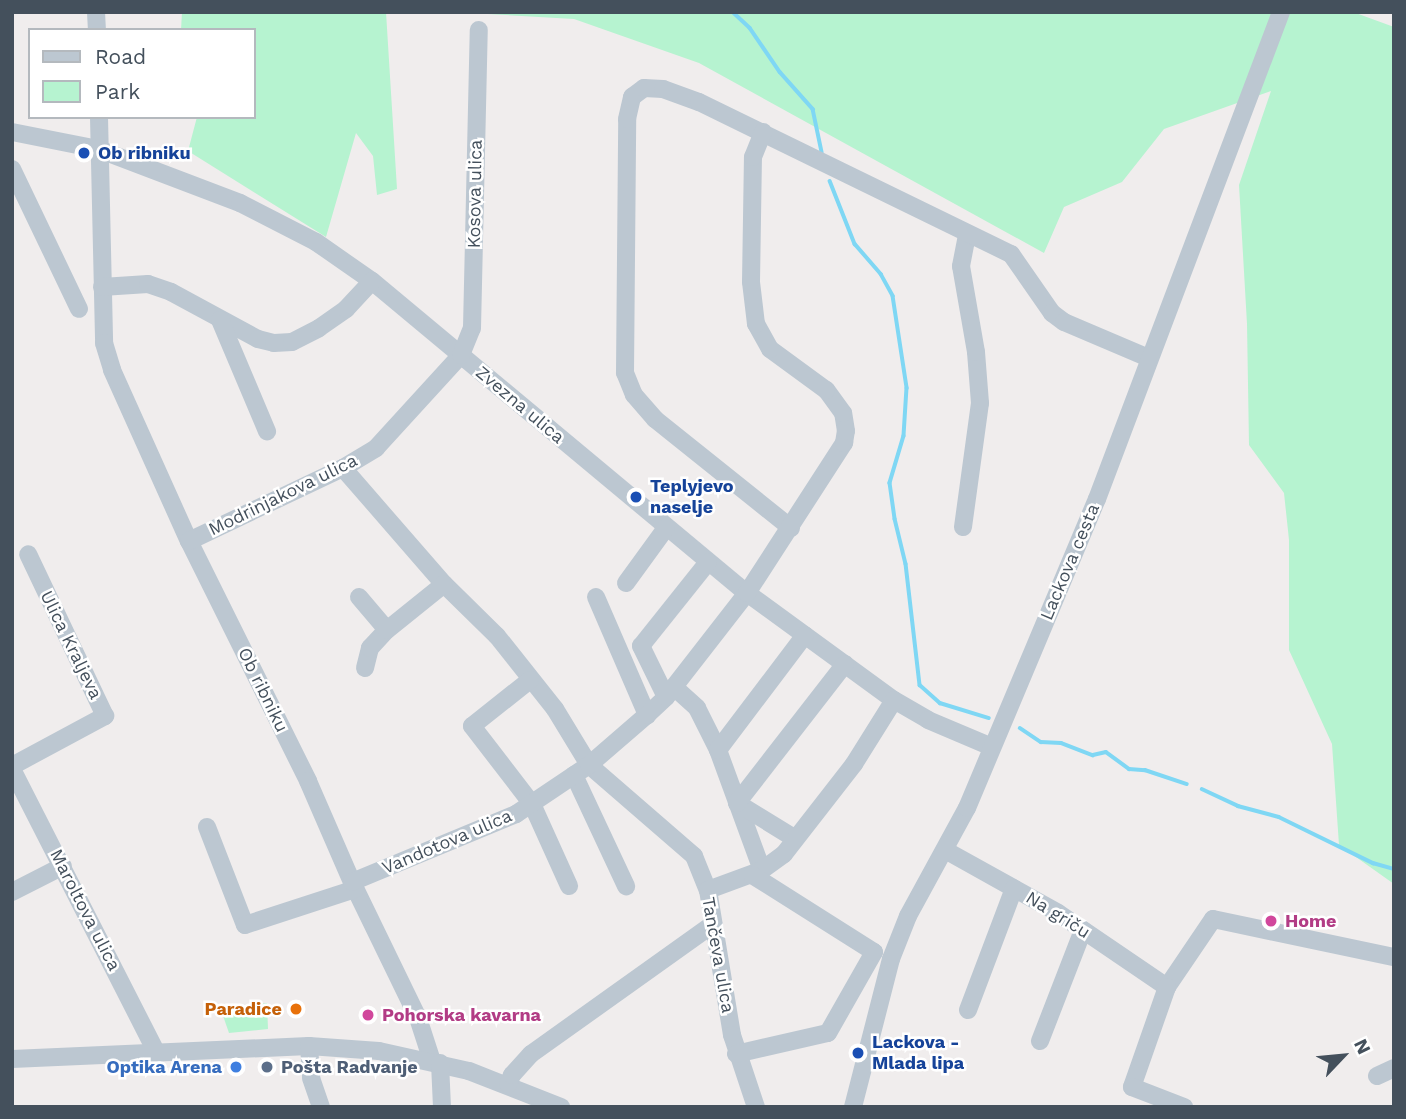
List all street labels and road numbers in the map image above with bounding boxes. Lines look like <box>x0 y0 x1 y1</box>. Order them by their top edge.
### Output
street label: Kosova ulica <box>463 139 487 249</box>
street label: Zvezna ulica <box>471 362 569 448</box>
street label: Modrinjakova ulica <box>205 449 361 541</box>
street label: Lackova cesta <box>1036 500 1104 624</box>
street label: Ulica Kraljeva <box>35 587 107 703</box>
street label: Ob ribniku <box>233 644 293 736</box>
street label: Vandotova ulica <box>379 805 515 879</box>
street label: Maroltova ulica <box>45 845 125 975</box>
street label: Na griču <box>1022 887 1094 943</box>
street label: Tančeva ulica <box>697 895 739 1015</box>

